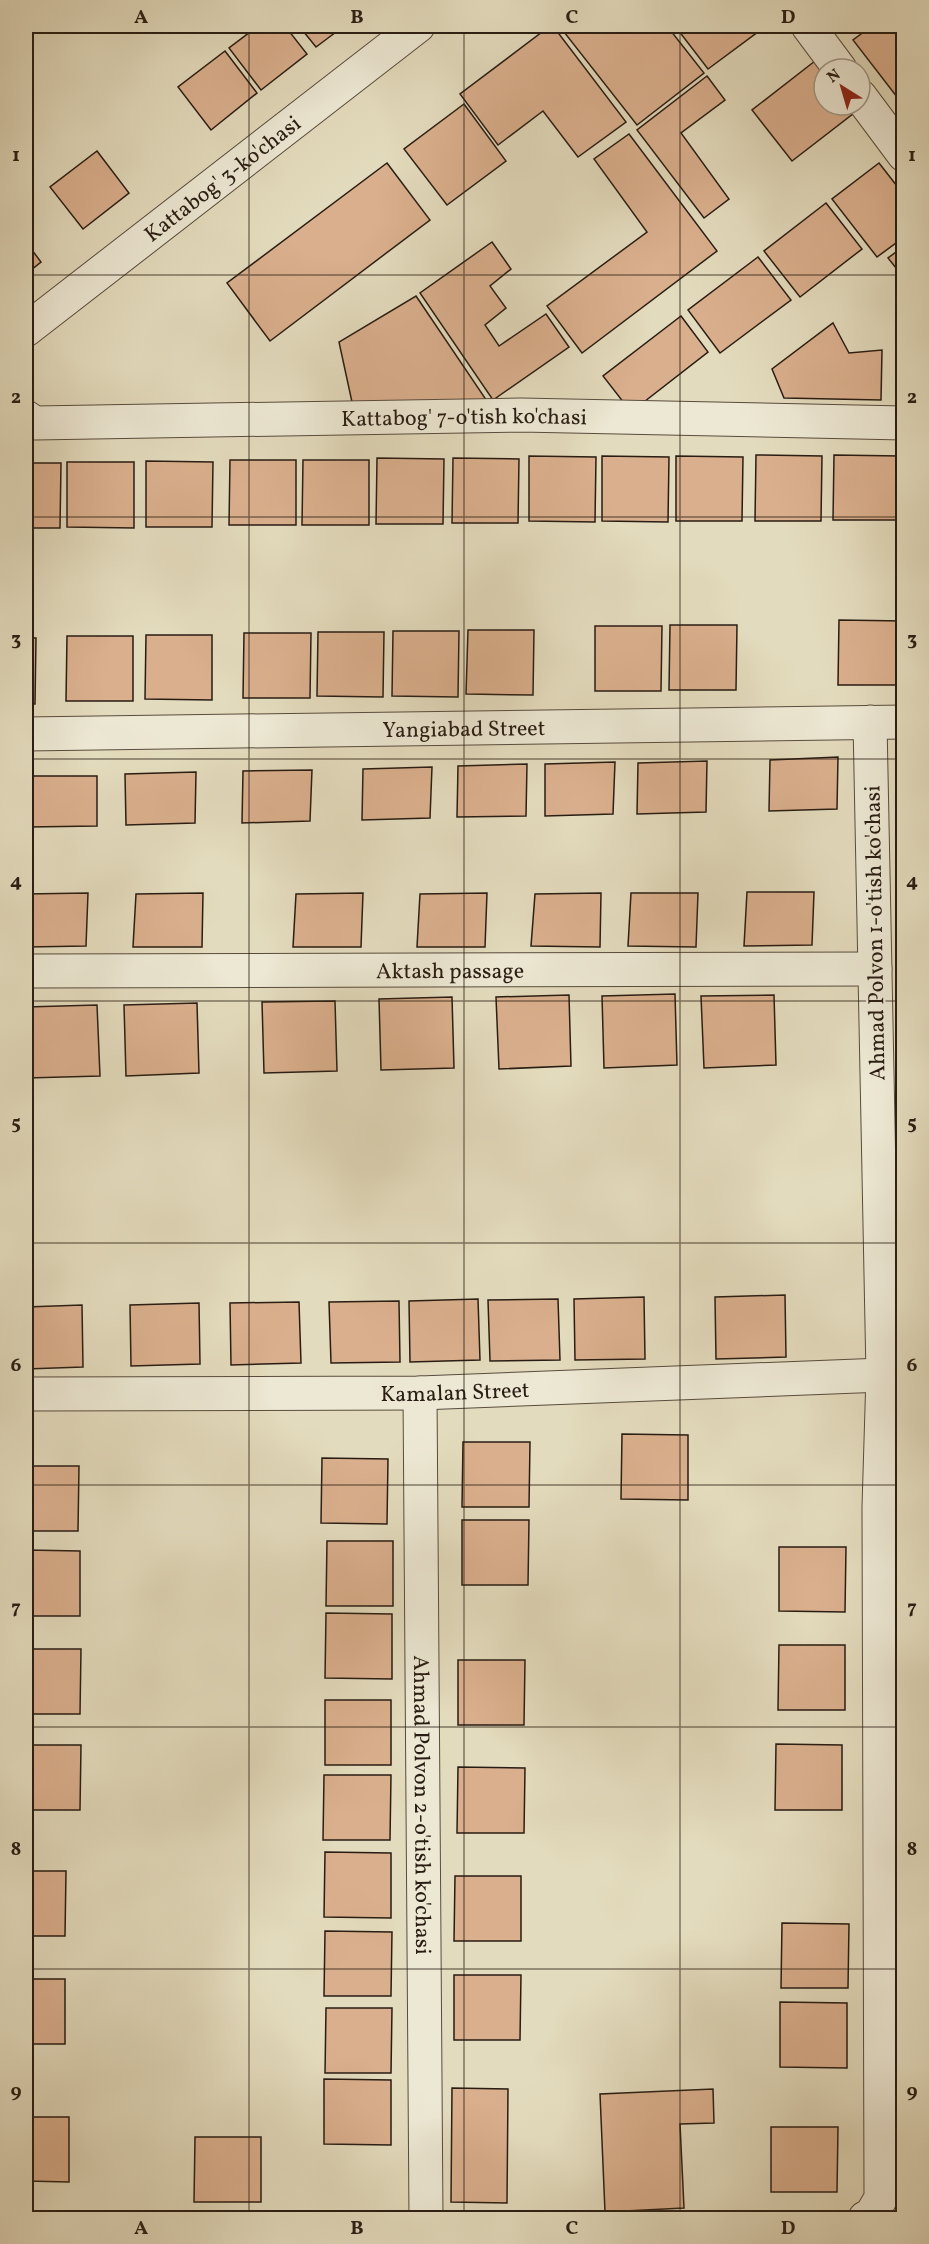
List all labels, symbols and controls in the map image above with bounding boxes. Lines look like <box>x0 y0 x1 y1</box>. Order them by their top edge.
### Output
text: A <box>134 4 148 32</box>
text: B <box>350 4 364 32</box>
text: C <box>566 4 579 32</box>
text: D <box>781 4 795 32</box>
north arrow <box>812 57 872 117</box>
text: N <box>823 64 846 89</box>
street label: Kattabog' 3-ko'chasi <box>139 109 308 251</box>
text: 1 <box>12 142 20 170</box>
text: 1 <box>908 142 916 170</box>
text: 2 <box>11 384 21 412</box>
text: 2 <box>907 384 917 412</box>
street label: Kattabog' 7-o'tish ko'chasi <box>341 402 587 436</box>
text: 3 <box>11 626 21 654</box>
text: 3 <box>907 626 917 654</box>
street label: Yangiabad Street <box>382 714 546 747</box>
street label: Ahmad Polvon 1-o'tish ko'chasi <box>858 785 895 1081</box>
text: 4 <box>10 868 22 896</box>
text: 4 <box>906 868 918 896</box>
street label: Aktash passage <box>376 957 524 988</box>
text: 5 <box>11 1110 21 1138</box>
text: 5 <box>907 1110 917 1138</box>
text: 6 <box>11 1352 22 1380</box>
text: 6 <box>907 1352 918 1380</box>
street label: Kamalan Street <box>380 1376 530 1411</box>
text: 7 <box>11 1594 21 1622</box>
text: 7 <box>907 1594 917 1622</box>
street label: Ahmad Polvon 2-o'tish ko'chasi <box>404 1655 437 1955</box>
text: 8 <box>11 1836 21 1864</box>
text: 8 <box>907 1836 917 1864</box>
text: 9 <box>10 2078 22 2106</box>
text: 9 <box>906 2078 918 2106</box>
text: A <box>134 2215 148 2243</box>
text: B <box>350 2215 364 2243</box>
text: C <box>566 2215 579 2243</box>
text: D <box>781 2215 795 2243</box>

